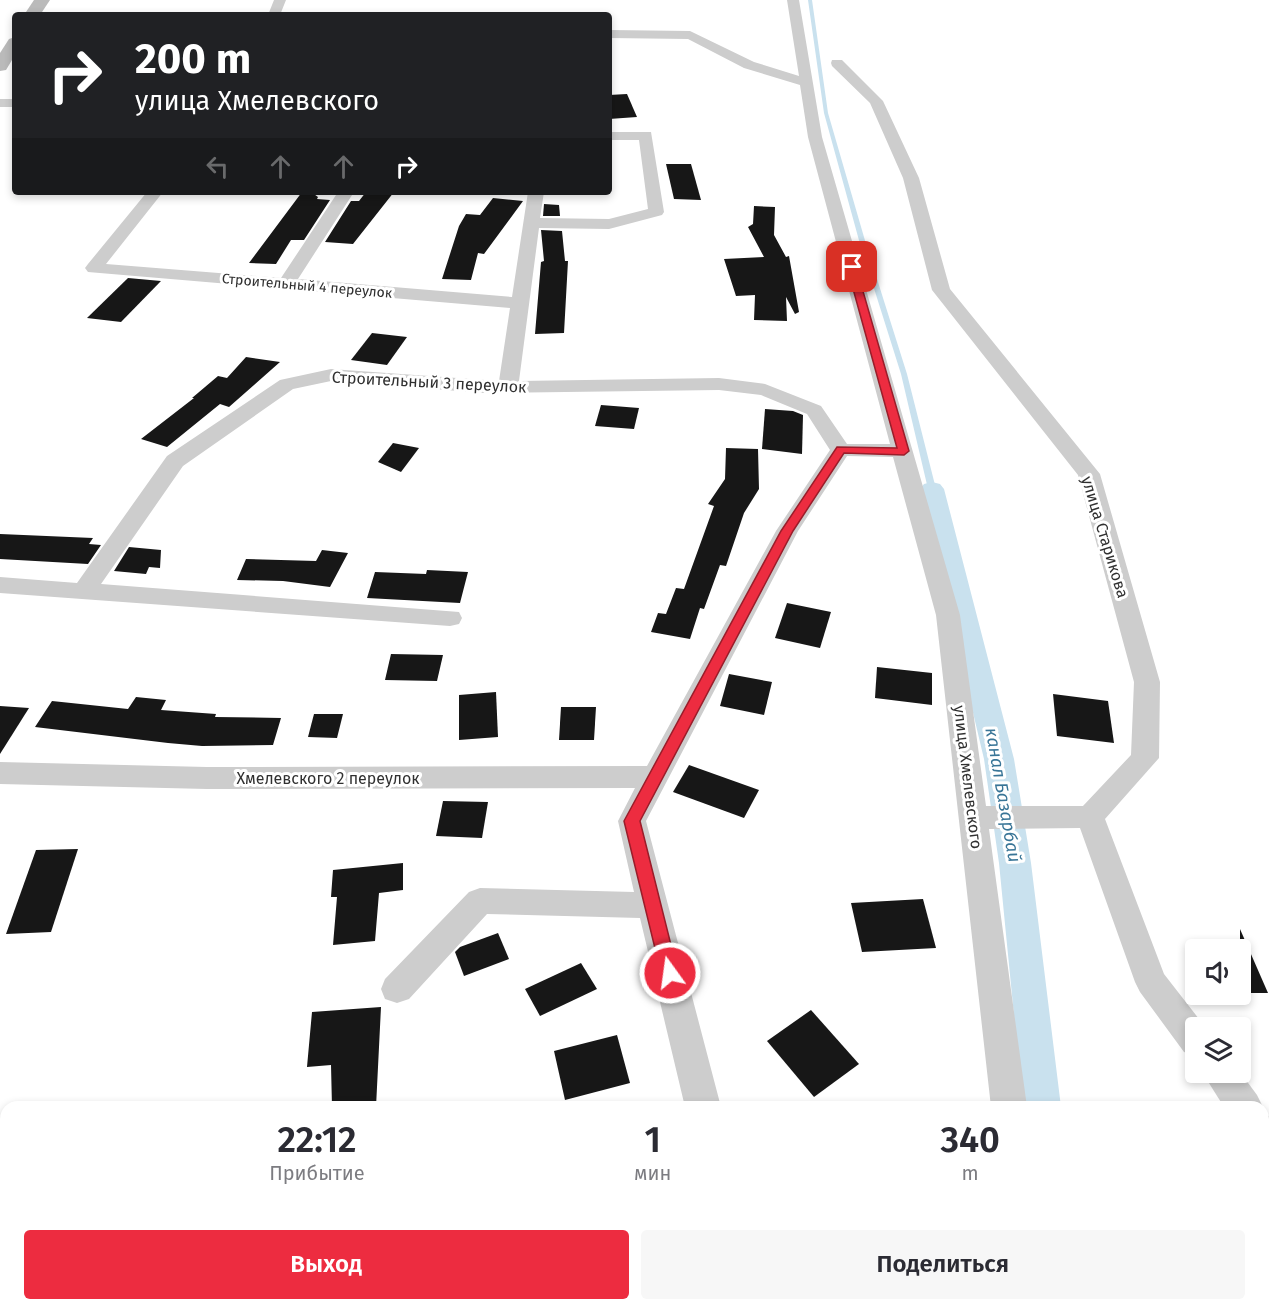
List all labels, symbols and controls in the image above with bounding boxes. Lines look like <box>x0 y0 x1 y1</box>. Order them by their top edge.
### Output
text: 200 m <box>135 34 251 84</box>
icon: right <box>36 36 114 114</box>
text: улица Хмелевского <box>135 85 379 117</box>
icon: left <box>201 150 234 183</box>
icon: ahead <box>264 150 297 183</box>
icon: ahead <box>327 150 360 183</box>
icon: right <box>390 150 423 183</box>
pin <box>826 241 877 292</box>
icon: arrive <box>835 250 868 283</box>
street label: Строительный 4 переулок <box>221 270 394 302</box>
street label: Строительный 3 переулок <box>331 367 527 397</box>
street label: улица Старикова <box>1077 474 1133 600</box>
street label: улица Хмелевского <box>950 704 986 850</box>
water label: канал Базарбай <box>980 726 1026 864</box>
street label: Хмелевского 2 переулок <box>236 769 420 788</box>
map controls <box>1185 939 1251 1083</box>
button: sound <box>1185 939 1251 1005</box>
position arrow <box>638 941 702 1005</box>
button: layers <box>1185 1017 1251 1083</box>
text: 22:12 <box>277 1118 357 1162</box>
text: 1 <box>644 1118 661 1162</box>
text: 340 <box>940 1118 1000 1162</box>
text: Прибытие <box>269 1161 365 1185</box>
text: мин <box>634 1161 671 1185</box>
text: m <box>962 1161 979 1185</box>
button: Выход <box>24 1230 629 1299</box>
button: Поделиться <box>641 1230 1245 1299</box>

